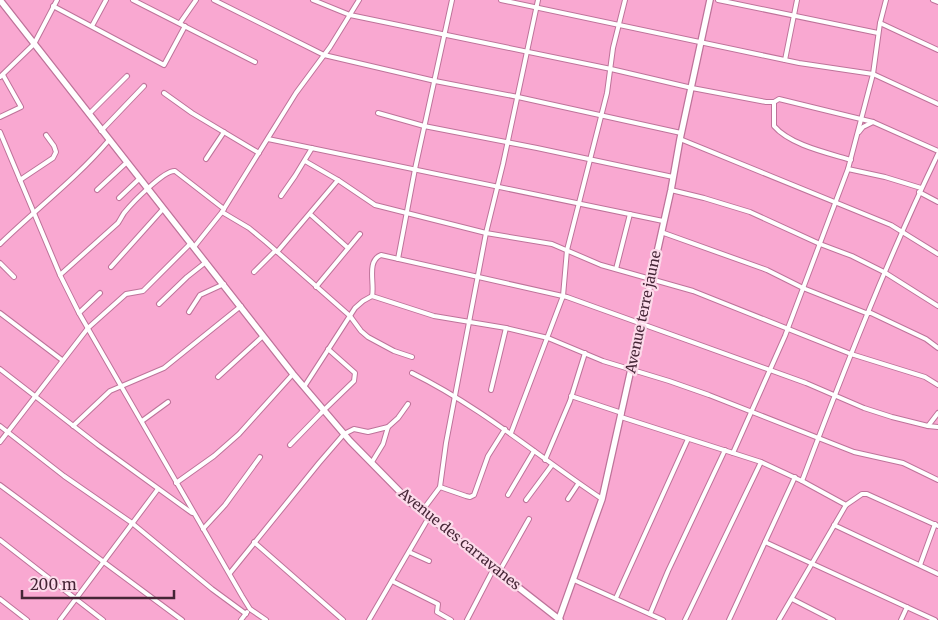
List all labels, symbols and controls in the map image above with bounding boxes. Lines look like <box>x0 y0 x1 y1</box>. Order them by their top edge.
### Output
street label: Avenue terre jaune <box>621 249 665 376</box>
street label: Avenue des carravanes <box>395 484 525 594</box>
scale bar <box>22 568 175 600</box>
text: 200 m <box>30 575 77 594</box>

